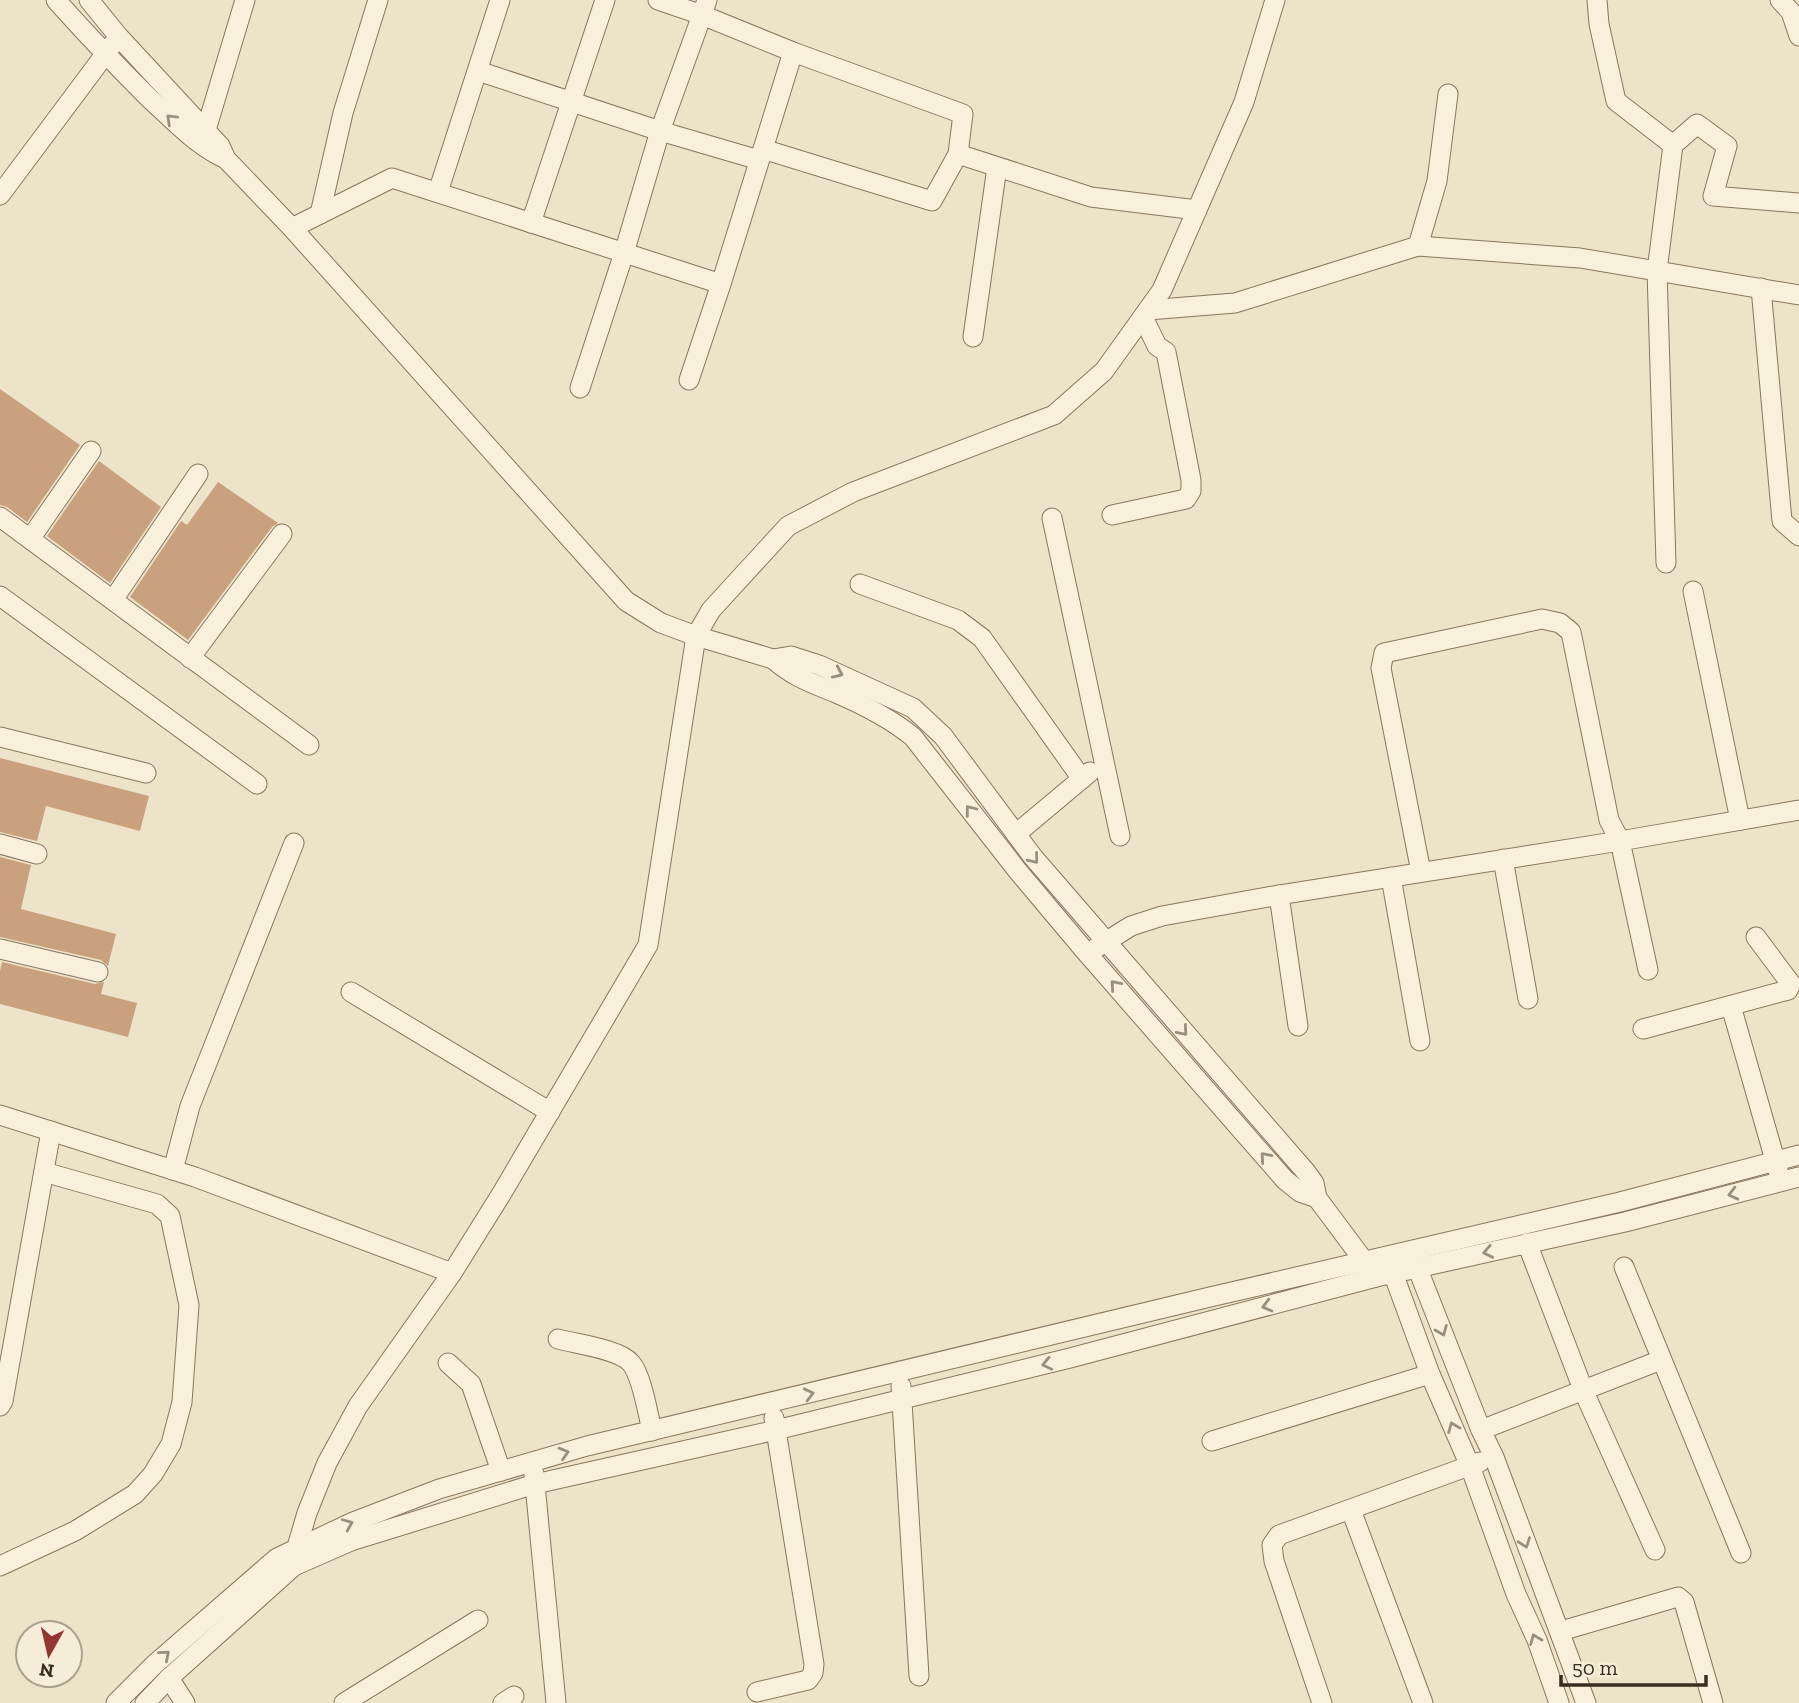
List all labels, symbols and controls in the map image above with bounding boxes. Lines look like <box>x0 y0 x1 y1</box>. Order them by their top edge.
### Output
one-way arrow <box>167 114 180 127</box>
one-way arrow <box>831 665 843 679</box>
one-way arrow <box>966 805 979 817</box>
one-way arrow <box>1026 851 1039 863</box>
one-way arrow <box>1111 980 1123 993</box>
one-way arrow <box>1175 1023 1187 1036</box>
one-way arrow <box>1260 1152 1273 1165</box>
one-way arrow <box>1727 1186 1739 1200</box>
one-way arrow <box>1482 1244 1494 1258</box>
one-way arrow <box>1261 1298 1273 1312</box>
one-way arrow <box>1434 1324 1448 1336</box>
one-way arrow <box>1041 1355 1053 1370</box>
one-way arrow <box>803 1388 815 1402</box>
one-way arrow <box>1447 1422 1461 1434</box>
one-way arrow <box>558 1446 570 1461</box>
one-way arrow <box>341 1518 354 1532</box>
one-way arrow <box>1517 1536 1531 1548</box>
north arrow <box>14 1619 84 1689</box>
one-way arrow <box>1530 1633 1544 1645</box>
scale bar <box>1561 1644 1706 1688</box>
one-way arrow <box>157 1651 170 1663</box>
text: 50 m <box>1572 1655 1618 1680</box>
text: N <box>38 1658 55 1683</box>

